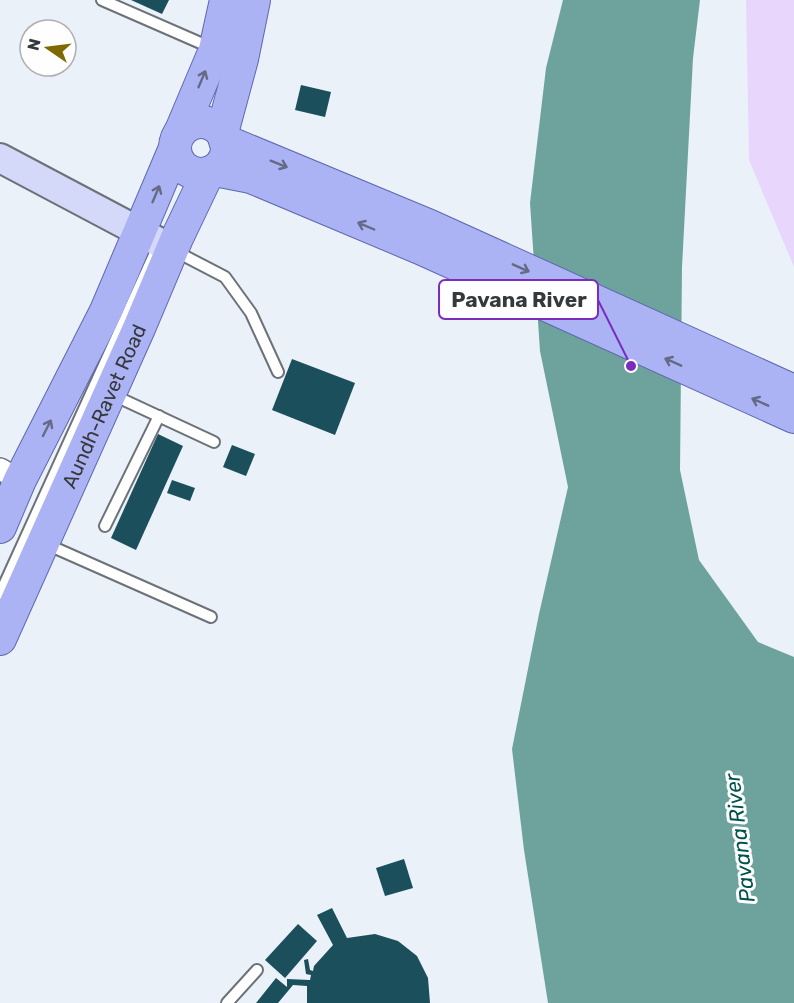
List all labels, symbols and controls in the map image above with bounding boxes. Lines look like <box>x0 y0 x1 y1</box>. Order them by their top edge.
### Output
north arrow <box>18 18 78 78</box>
text: N <box>23 37 45 52</box>
one-way arrow <box>198 70 209 88</box>
one-way arrow <box>269 159 288 170</box>
one-way arrow <box>151 185 162 204</box>
one-way arrow <box>358 220 376 231</box>
one-way arrow <box>512 263 530 274</box>
callout: Pavana River <box>439 280 598 319</box>
text: Pavana River <box>451 287 587 312</box>
street label: Aundh-Ravet Road <box>57 321 151 492</box>
one-way arrow <box>664 356 682 368</box>
one-way arrow <box>751 396 770 407</box>
one-way arrow <box>42 419 53 437</box>
water label: Pavana River <box>719 771 760 904</box>

